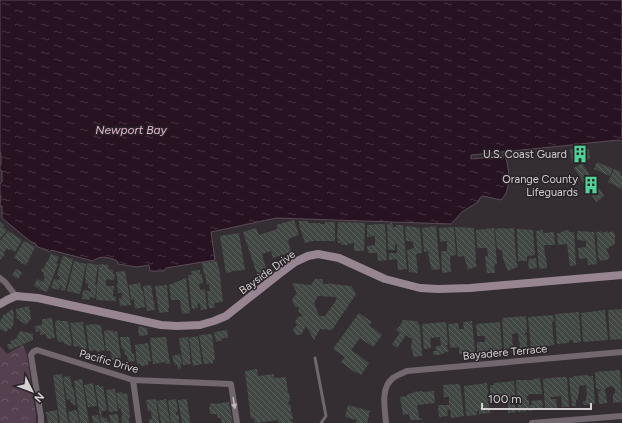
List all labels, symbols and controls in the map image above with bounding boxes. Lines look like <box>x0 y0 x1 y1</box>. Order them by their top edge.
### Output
water label: Newport Bay <box>95 123 168 137</box>
building icon: U.S. Coast Guard <box>570 144 590 164</box>
place label: U.S. Coast Guard <box>483 148 567 161</box>
place label: Orange County Lifeguards <box>502 173 578 199</box>
building icon: Orange County Lifeguards <box>581 175 601 195</box>
street label: Bayside Drive <box>237 248 298 297</box>
street label: Bayadere Terrace <box>462 342 548 363</box>
street label: Pacific Drive <box>78 347 140 376</box>
north arrow <box>12 371 52 411</box>
scale bar <box>482 385 591 411</box>
text: N <box>31 390 47 405</box>
text: 100 m <box>488 392 522 406</box>
one-way arrow <box>231 397 237 409</box>

